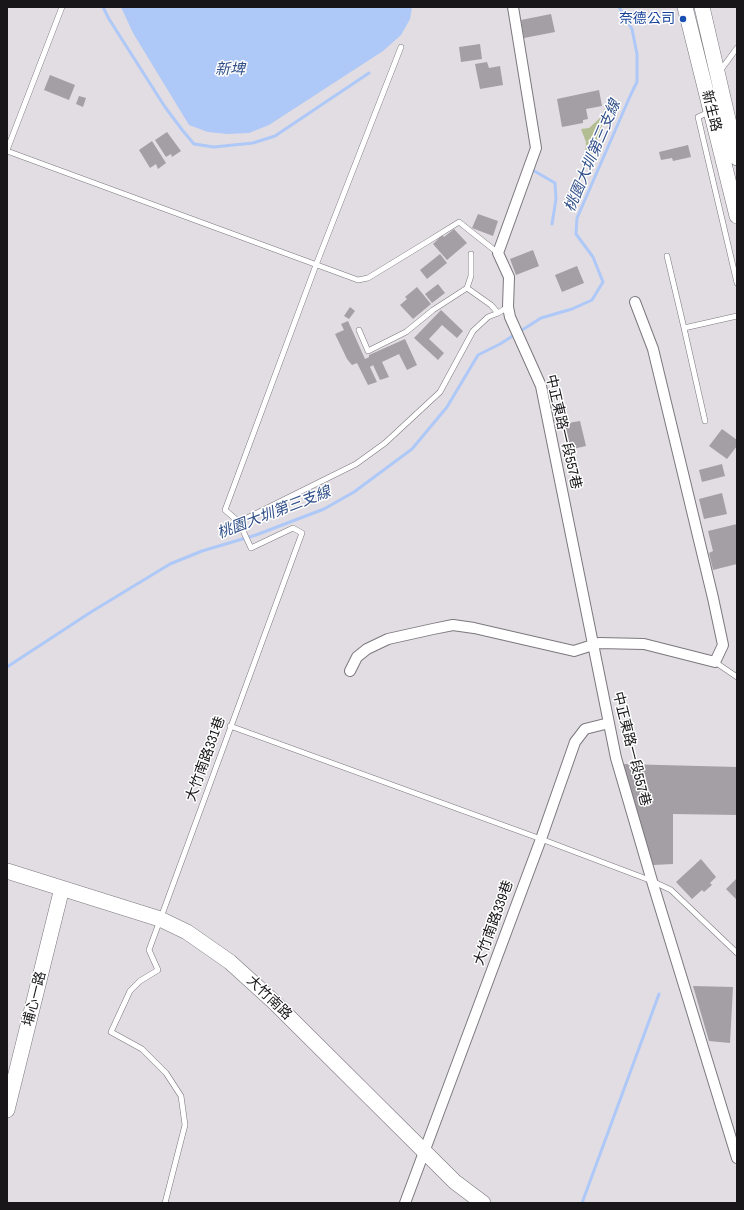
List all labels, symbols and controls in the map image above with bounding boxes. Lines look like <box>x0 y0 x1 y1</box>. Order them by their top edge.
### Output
place label: 奈德公司 <box>619 11 675 27</box>
marker: 奈德公司 <box>678 14 688 24</box>
water label: 新埤 <box>215 61 245 79</box>
street label: 新生路 <box>698 89 724 133</box>
water label: 桃園大圳第三支線 <box>561 97 625 215</box>
street label: 中正東路一段557巷 <box>542 373 584 491</box>
water label: 桃園大圳第三支線 <box>215 483 333 543</box>
street label: 中正東路一段557巷 <box>609 690 653 808</box>
street label: 大竹南路331巷 <box>183 714 229 804</box>
street label: 大竹南路339巷 <box>471 878 517 968</box>
street label: 埔心一路 <box>20 970 50 1028</box>
street label: 大竹南路 <box>243 973 295 1023</box>

